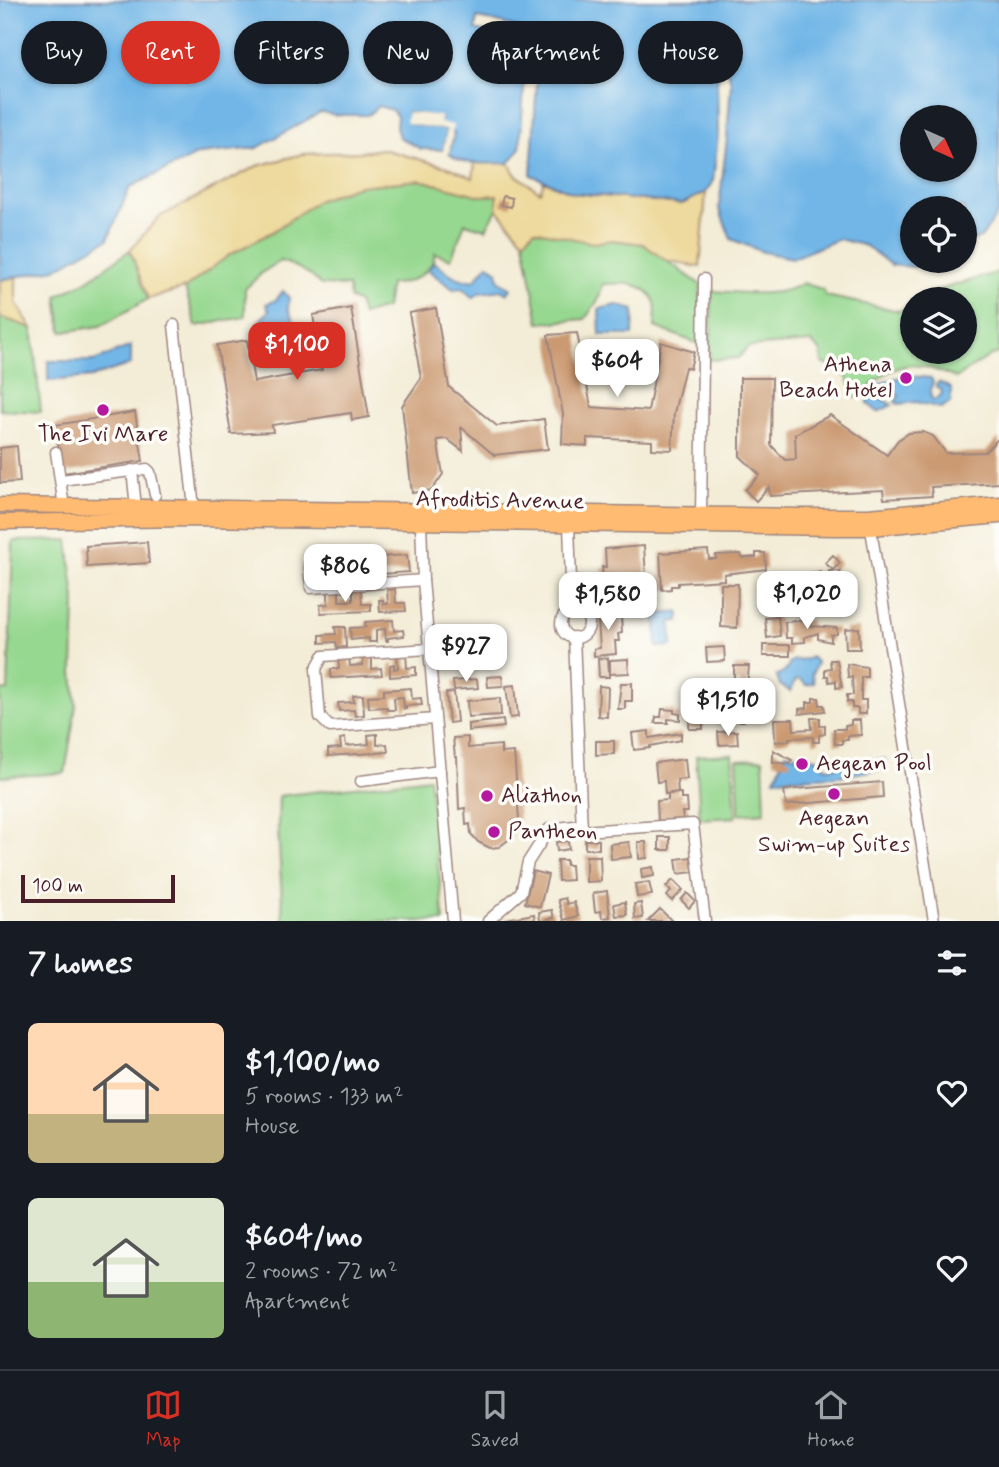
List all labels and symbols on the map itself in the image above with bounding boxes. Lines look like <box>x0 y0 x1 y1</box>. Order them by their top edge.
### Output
north arrow <box>900 105 976 182</box>
pin: $1,100 <box>240 322 354 382</box>
pin: $604 <box>576 340 658 399</box>
place label: Athena Beach Hotel <box>779 350 892 406</box>
marker: Athena Beach Hotel <box>898 370 914 386</box>
marker: The Ivi Mare <box>95 402 111 418</box>
place label: The Ivi Mare <box>38 420 168 450</box>
street label: Afroditis Avenue <box>415 485 585 517</box>
pin: $806 <box>304 544 386 604</box>
pin: $1,580 <box>551 572 665 632</box>
pin: $1,020 <box>750 572 864 631</box>
pin: $927 <box>425 624 507 684</box>
pin: $1,510 <box>671 678 785 738</box>
place label: Aegean Pool <box>816 749 932 779</box>
marker: Aegean Pool <box>794 756 810 772</box>
place label: Aliathon <box>501 781 582 811</box>
marker: Aegean Swim-up Suites <box>826 786 842 802</box>
marker: Aliathon <box>479 788 495 804</box>
place label: Aegean Swim-up Suites <box>758 804 910 860</box>
place label: Pantheon <box>508 817 597 847</box>
marker: Pantheon <box>486 824 502 840</box>
scale bar <box>21 872 175 904</box>

